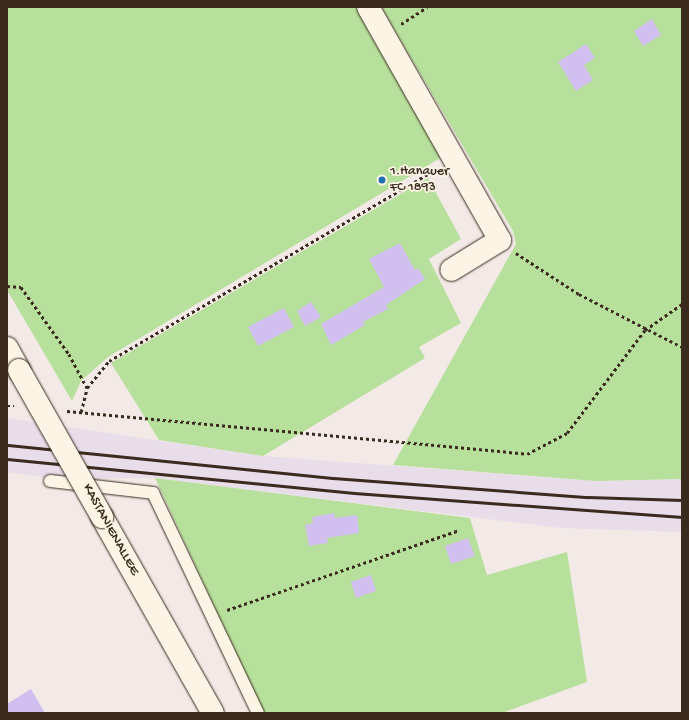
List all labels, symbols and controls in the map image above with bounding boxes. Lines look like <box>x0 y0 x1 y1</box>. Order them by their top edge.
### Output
place label: 1.Hanauer FC 1893 <box>390 164 449 196</box>
marker: 1.Hanauer FC 1893 <box>377 175 387 185</box>
street label: KASTANIENALLEE <box>78 481 142 579</box>

